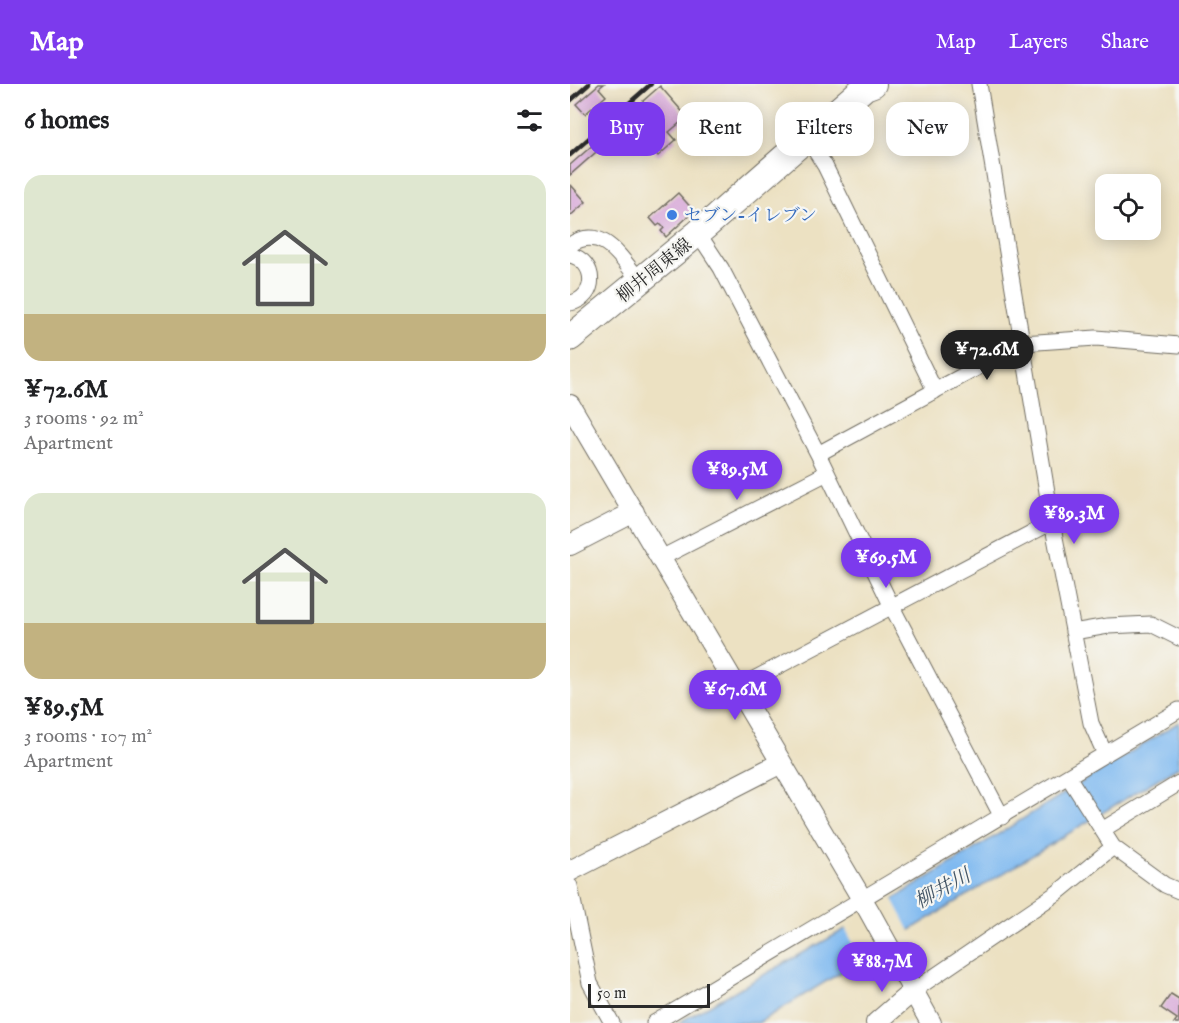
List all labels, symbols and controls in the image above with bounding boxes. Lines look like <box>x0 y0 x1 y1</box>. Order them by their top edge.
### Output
text: Map <box>30 25 84 60</box>
text: Map <box>936 29 976 56</box>
text: Layers <box>1009 29 1068 56</box>
text: Share <box>1101 29 1149 56</box>
chip: Buy <box>588 102 665 156</box>
chip: Rent <box>677 102 763 156</box>
chip: Filters <box>775 102 874 156</box>
chip: New <box>886 102 969 156</box>
text: 6 homes <box>24 104 109 137</box>
icon: filters <box>513 104 546 137</box>
map controls <box>1095 174 1161 240</box>
button: locate <box>1095 174 1161 240</box>
place label: セブン-イレブン <box>684 205 817 228</box>
marker: セブン-イレブン <box>665 208 679 222</box>
icon: home <box>231 214 339 322</box>
street label: 柳井周東線 <box>613 234 697 308</box>
pin: ¥72.6M <box>938 330 1036 381</box>
text: ¥72.6M <box>955 337 1019 362</box>
text: ¥72.6M <box>24 373 108 406</box>
text: 3 rooms · 92 m² <box>24 406 144 431</box>
text: Apartment <box>24 431 113 456</box>
pin: ¥89.5M <box>688 450 786 501</box>
text: ¥89.5M <box>706 457 768 482</box>
pin: ¥89.3M <box>1025 494 1123 545</box>
text: ¥89.3M <box>1043 501 1105 526</box>
icon: home <box>231 532 339 640</box>
pin: ¥69.5M <box>837 538 935 589</box>
text: ¥69.5M <box>855 545 917 570</box>
pin: ¥67.6M <box>686 670 784 721</box>
text: ¥67.6M <box>703 677 767 702</box>
text: ¥89.5M <box>24 691 104 724</box>
text: 3 rooms · 107 m² <box>24 724 152 749</box>
text: Apartment <box>24 749 113 774</box>
water label: 柳井川 <box>910 863 977 915</box>
pin: ¥88.7M <box>833 942 931 993</box>
text: ¥88.7M <box>851 949 913 974</box>
scale bar <box>588 981 710 1008</box>
text: 50 m <box>597 984 626 1004</box>

